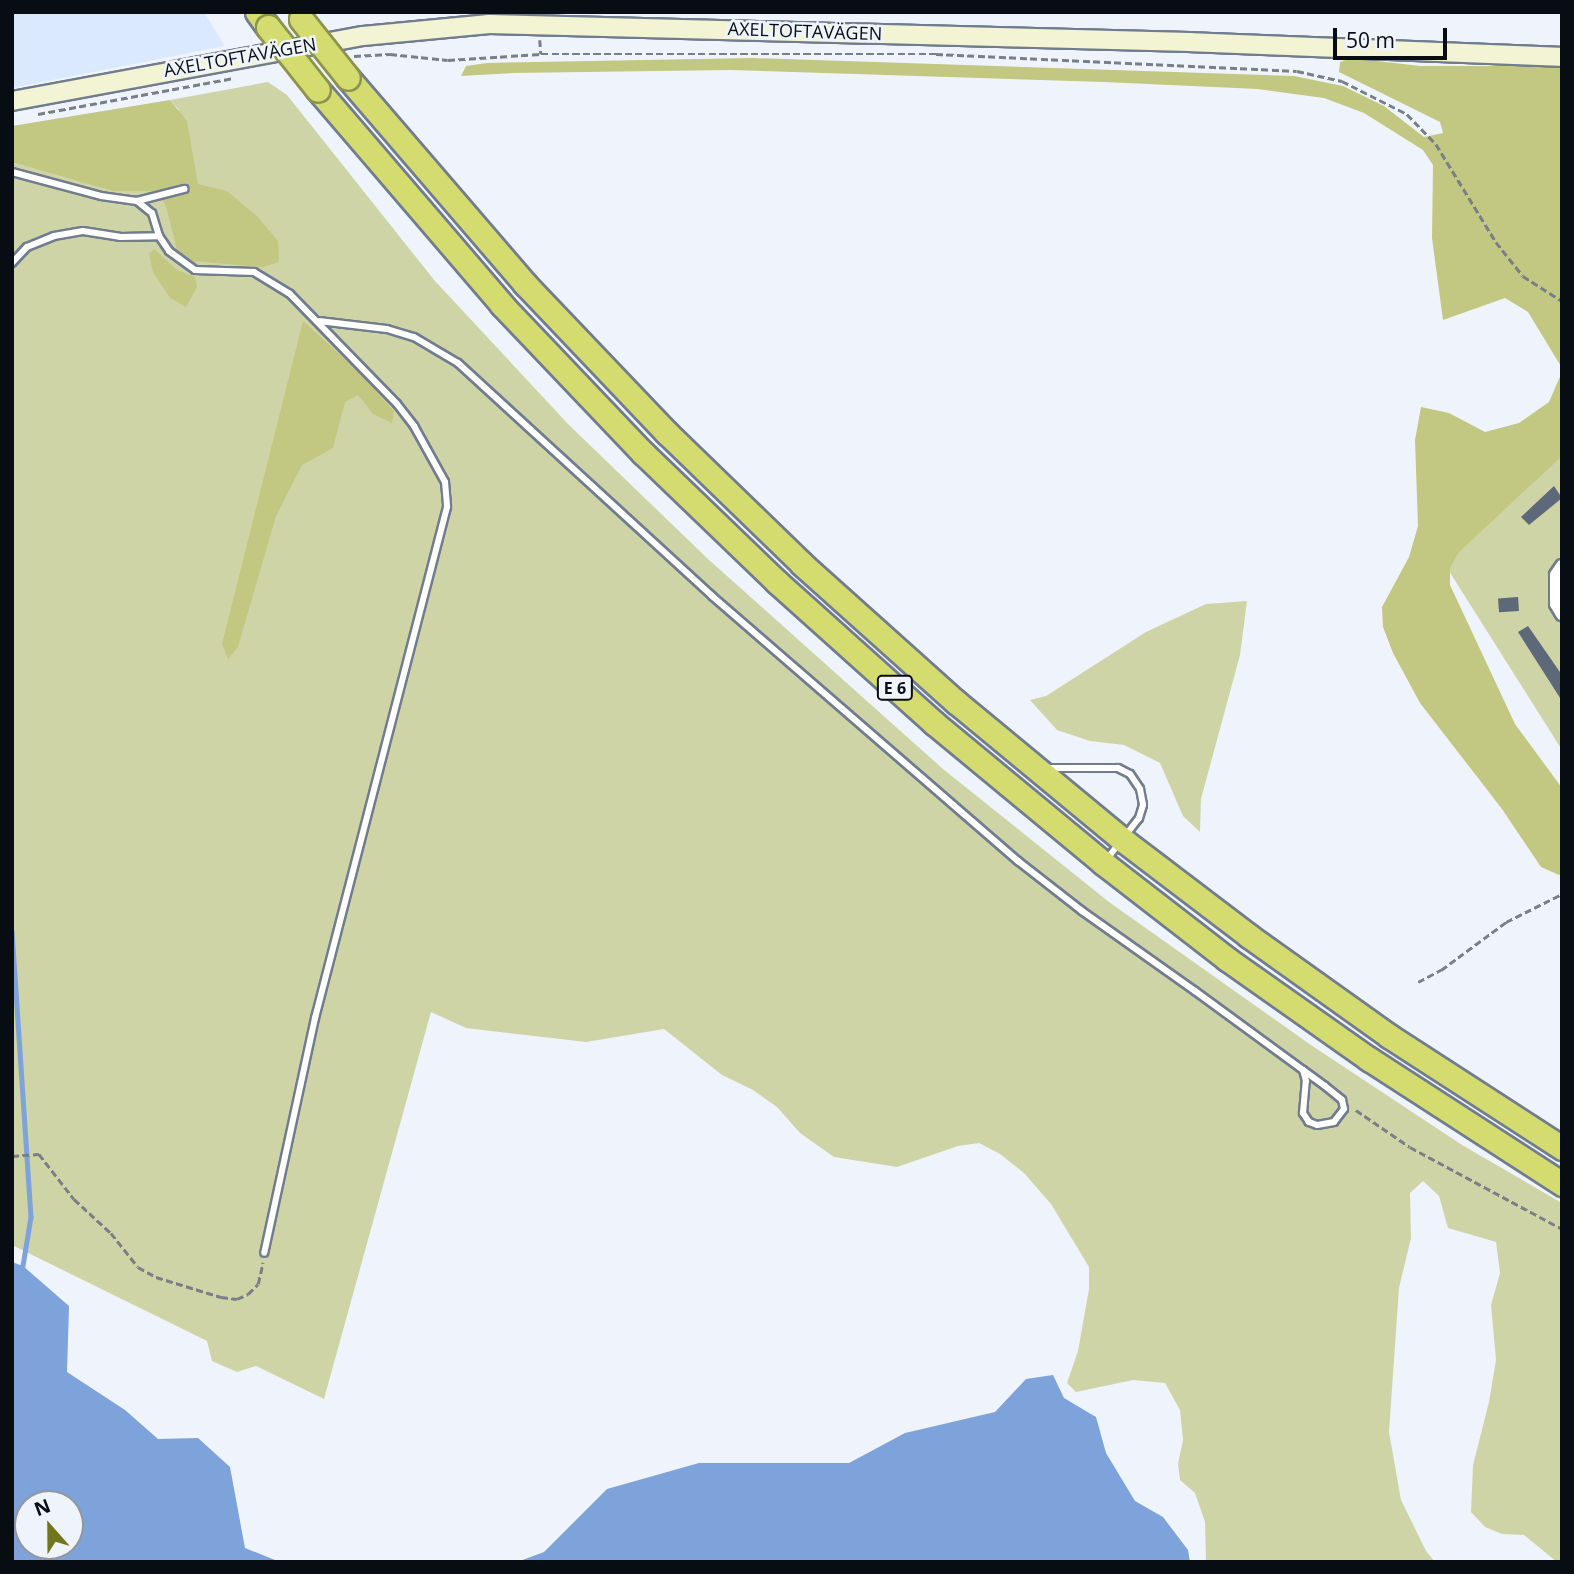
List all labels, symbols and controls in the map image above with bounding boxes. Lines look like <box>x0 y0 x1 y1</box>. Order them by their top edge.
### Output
scale bar <box>1336 14 1450 58</box>
street label: AXELTOFTAVÄGEN <box>727 18 883 44</box>
text: 50 m <box>1346 26 1395 54</box>
street label: AXELTOFTAVÄGEN <box>162 33 318 81</box>
road number: E 6 <box>876 676 914 701</box>
north arrow <box>14 1490 84 1560</box>
text: N <box>30 1492 54 1522</box>

